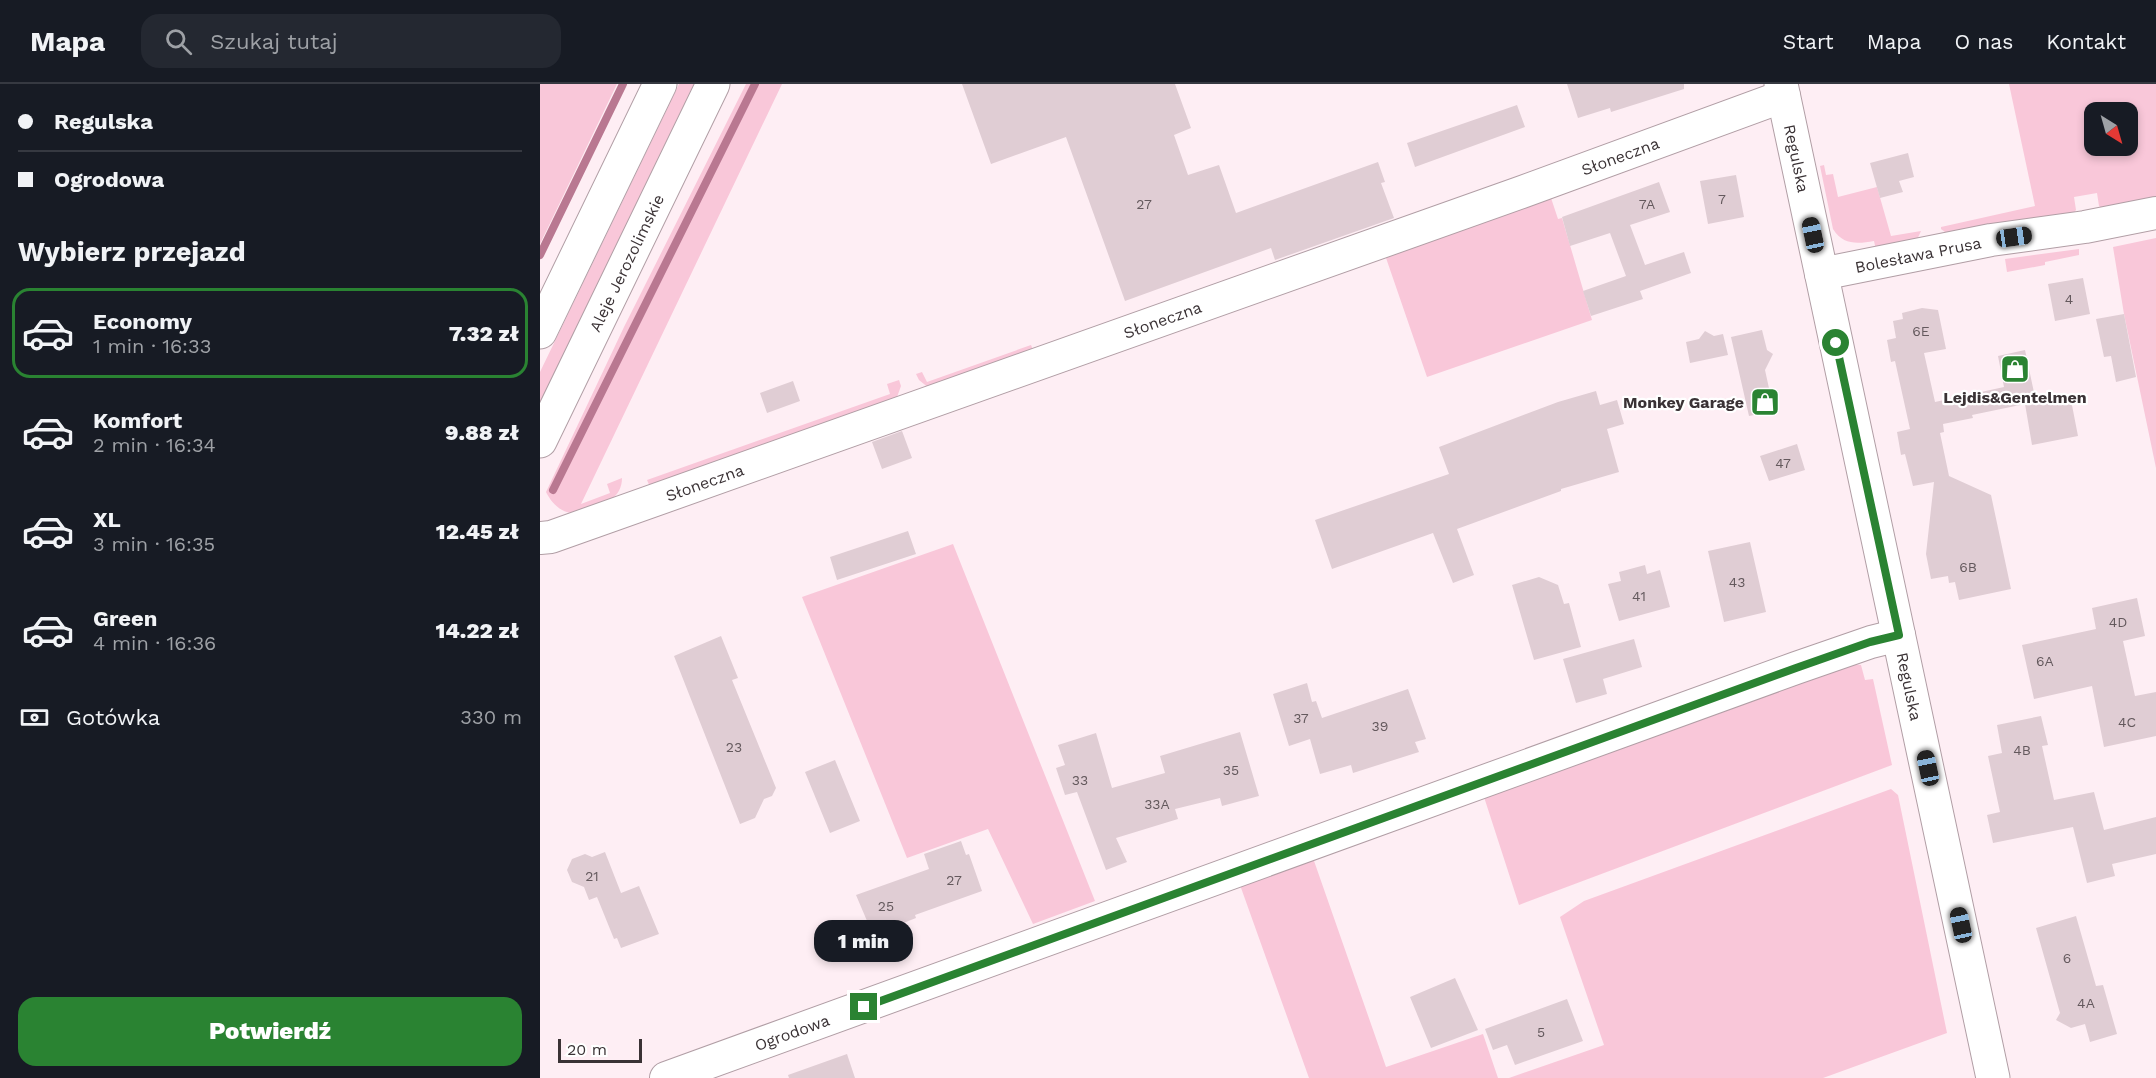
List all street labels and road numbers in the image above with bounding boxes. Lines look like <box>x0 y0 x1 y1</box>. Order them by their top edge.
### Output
street label: Regulska <box>1780 123 1813 194</box>
street label: Słoneczna <box>1579 134 1662 179</box>
street label: Aleje Jerozolimskie <box>585 191 668 335</box>
street label: Bolesława Prusa <box>1853 233 1983 277</box>
street label: Słoneczna <box>1121 298 1204 343</box>
street label: Słoneczna <box>663 460 746 506</box>
street label: Regulska <box>1892 651 1926 722</box>
street label: Ogrodowa <box>752 1011 832 1055</box>

